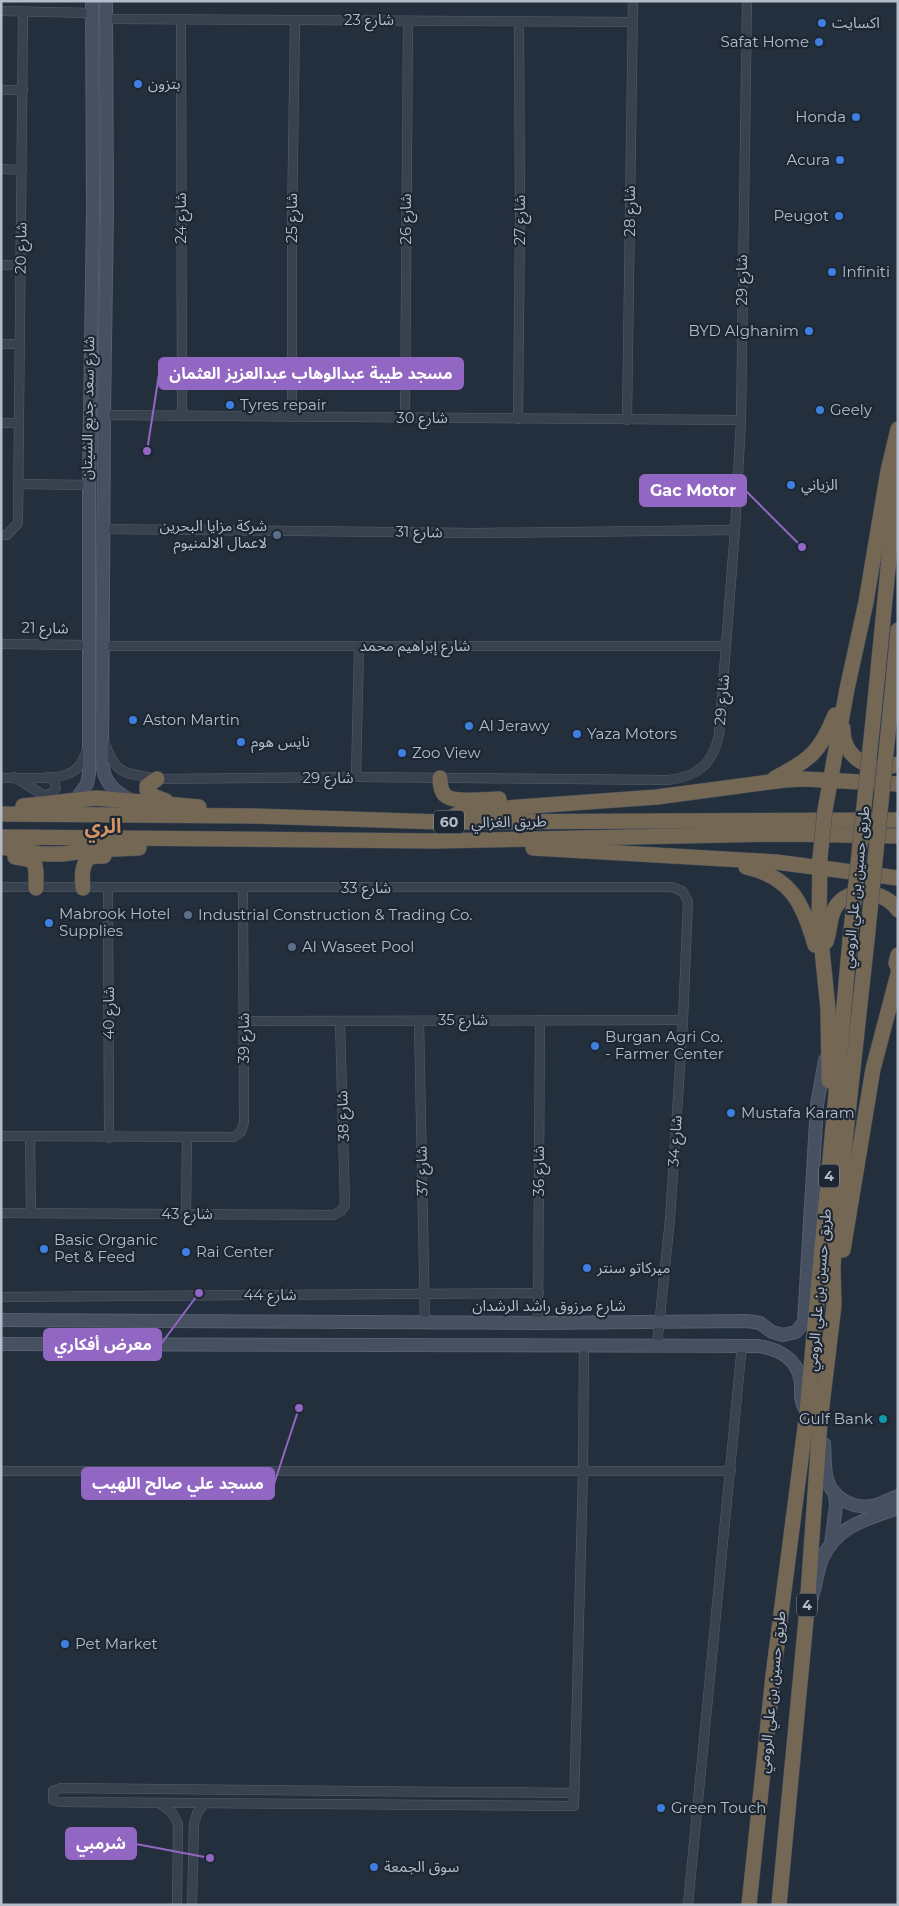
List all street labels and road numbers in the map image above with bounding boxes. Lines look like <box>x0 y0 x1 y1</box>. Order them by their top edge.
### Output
street label: شارع 23 <box>344 10 394 32</box>
street label: شارع 28 <box>620 185 642 237</box>
street label: شارع 24 <box>171 192 193 244</box>
street label: شارع 25 <box>282 193 304 243</box>
street label: شارع 26 <box>396 193 418 244</box>
street label: شارع 27 <box>510 195 532 245</box>
street label: شارع 20 <box>11 222 33 274</box>
street label: شارع 29 <box>732 254 754 305</box>
street label: شارع سعد جديع الشيتان <box>77 336 101 480</box>
street label: شارع 30 <box>396 408 448 430</box>
street label: شارع 31 <box>395 522 443 544</box>
street label: شارع 21 <box>21 618 69 640</box>
street label: شارع إبراهيم محمد <box>360 636 470 658</box>
street label: شارع 29 <box>710 674 736 726</box>
street label: شارع 29 <box>303 768 354 790</box>
street label: طريق حسين بن علي الرومي <box>838 805 876 969</box>
road number: 60 <box>434 810 464 834</box>
street label: طريق الغزالي <box>471 811 547 834</box>
street label: شارع 33 <box>341 878 391 900</box>
street label: شارع 40 <box>99 986 121 1040</box>
street label: شارع 35 <box>438 1010 488 1032</box>
street label: شارع 39 <box>234 1012 256 1063</box>
street label: شارع 38 <box>332 1090 356 1142</box>
street label: شارع 34 <box>663 1114 689 1168</box>
street label: شارع 37 <box>412 1145 434 1196</box>
street label: شارع 36 <box>529 1145 551 1196</box>
road number: 4 <box>819 1164 839 1188</box>
street label: شارع 43 <box>161 1204 213 1226</box>
street label: طريق حسين بن علي الرومي <box>802 1208 838 1372</box>
street label: شارع 44 <box>243 1285 297 1307</box>
street label: شارع مرزوق راشد الرشدان <box>472 1296 626 1318</box>
road number: 4 <box>797 1594 817 1616</box>
street label: طريق حسين بن علي الرومي <box>754 1610 792 1774</box>

